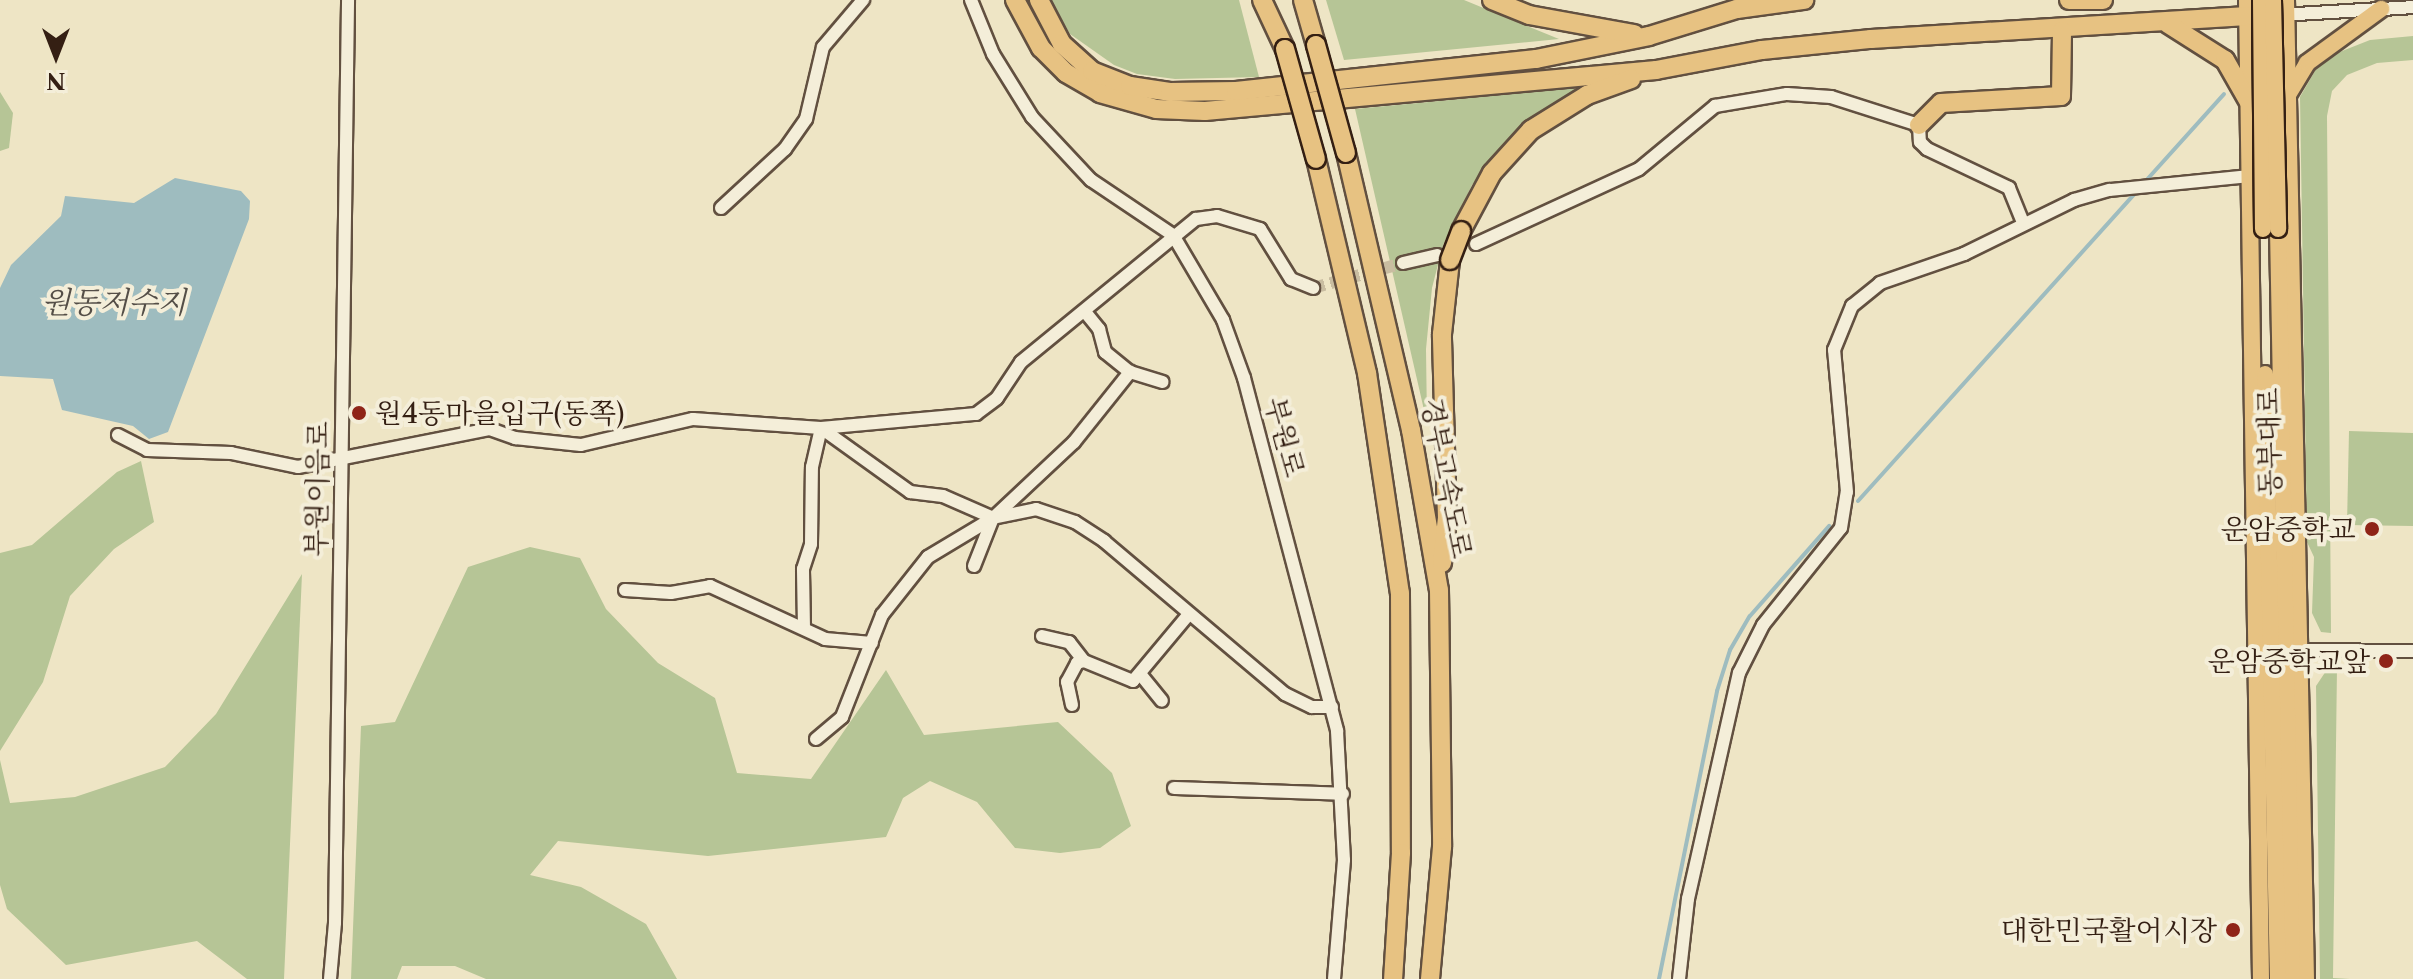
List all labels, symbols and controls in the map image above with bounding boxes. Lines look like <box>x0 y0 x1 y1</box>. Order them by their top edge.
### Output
north arrow <box>16 16 96 96</box>
text: N <box>46 67 66 94</box>
water label: 원동저수지 <box>42 285 186 321</box>
street label: 동부대로 <box>2251 388 2287 496</box>
street label: 부원로 <box>1258 393 1312 481</box>
street label: 경부고속도로 <box>1415 395 1479 561</box>
place label: 원4동마을입구(동쪽) <box>375 396 625 430</box>
marker: 원4동마을입구(동쪽) <box>350 404 368 422</box>
street label: 부원이음로 <box>299 421 335 557</box>
place label: 운암중학교 <box>2221 512 2356 546</box>
marker: 운암중학교 <box>2363 520 2381 538</box>
place label: 운암중학교앞 <box>2208 644 2370 678</box>
marker: 운암중학교앞 <box>2377 652 2395 670</box>
place label: 대한민국활어시장 <box>2001 913 2217 947</box>
marker: 대한민국활어시장 <box>2224 921 2242 939</box>

